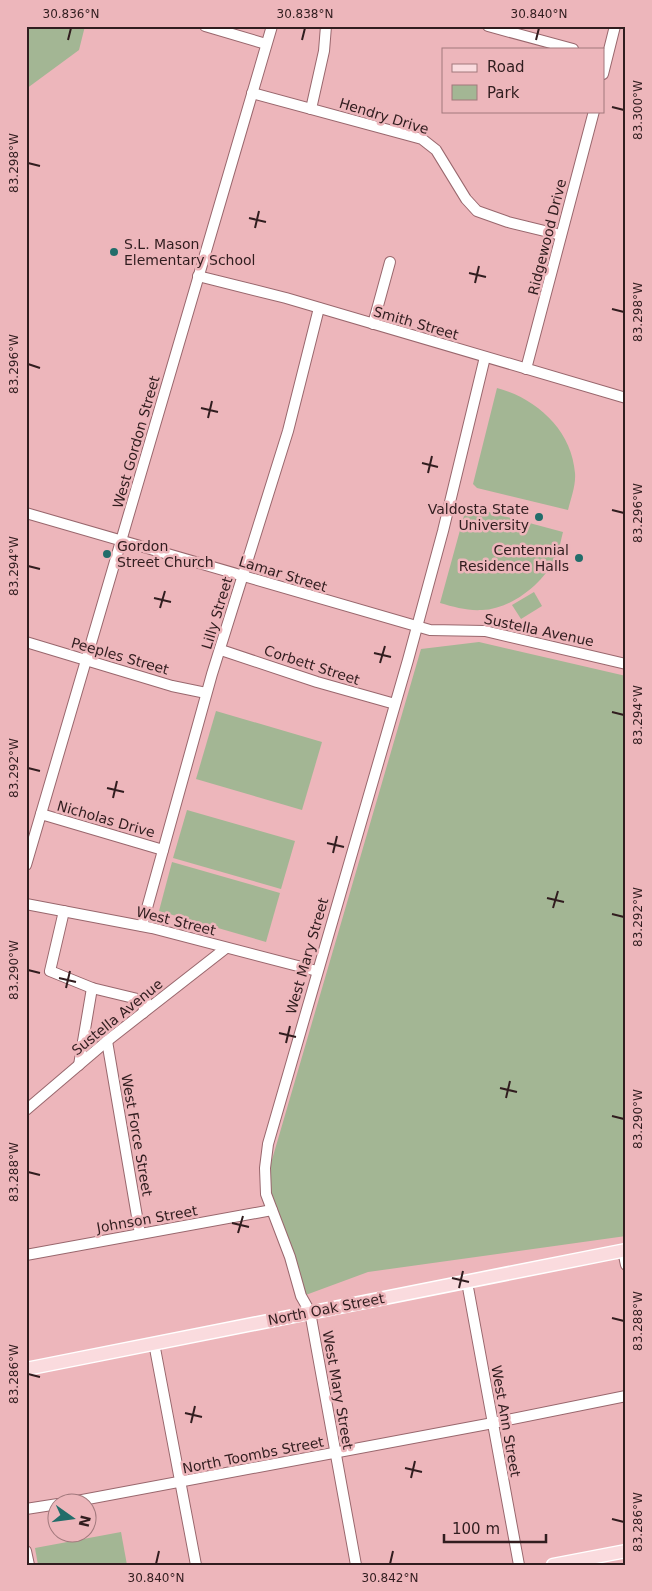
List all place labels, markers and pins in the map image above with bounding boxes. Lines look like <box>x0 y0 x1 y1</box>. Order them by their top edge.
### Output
place label: S.L. Mason Elementary School <box>124 236 256 268</box>
marker: S.L. Mason Elementary School <box>108 246 120 258</box>
place label: Valdosta State University <box>428 501 529 533</box>
marker: Valdosta State University <box>533 511 545 523</box>
place label: Gordon Street Church <box>117 538 214 570</box>
place label: Centennial Residence Halls <box>459 542 569 574</box>
marker: Gordon Street Church <box>101 548 113 560</box>
marker: Centennial Residence Halls <box>573 552 585 564</box>

